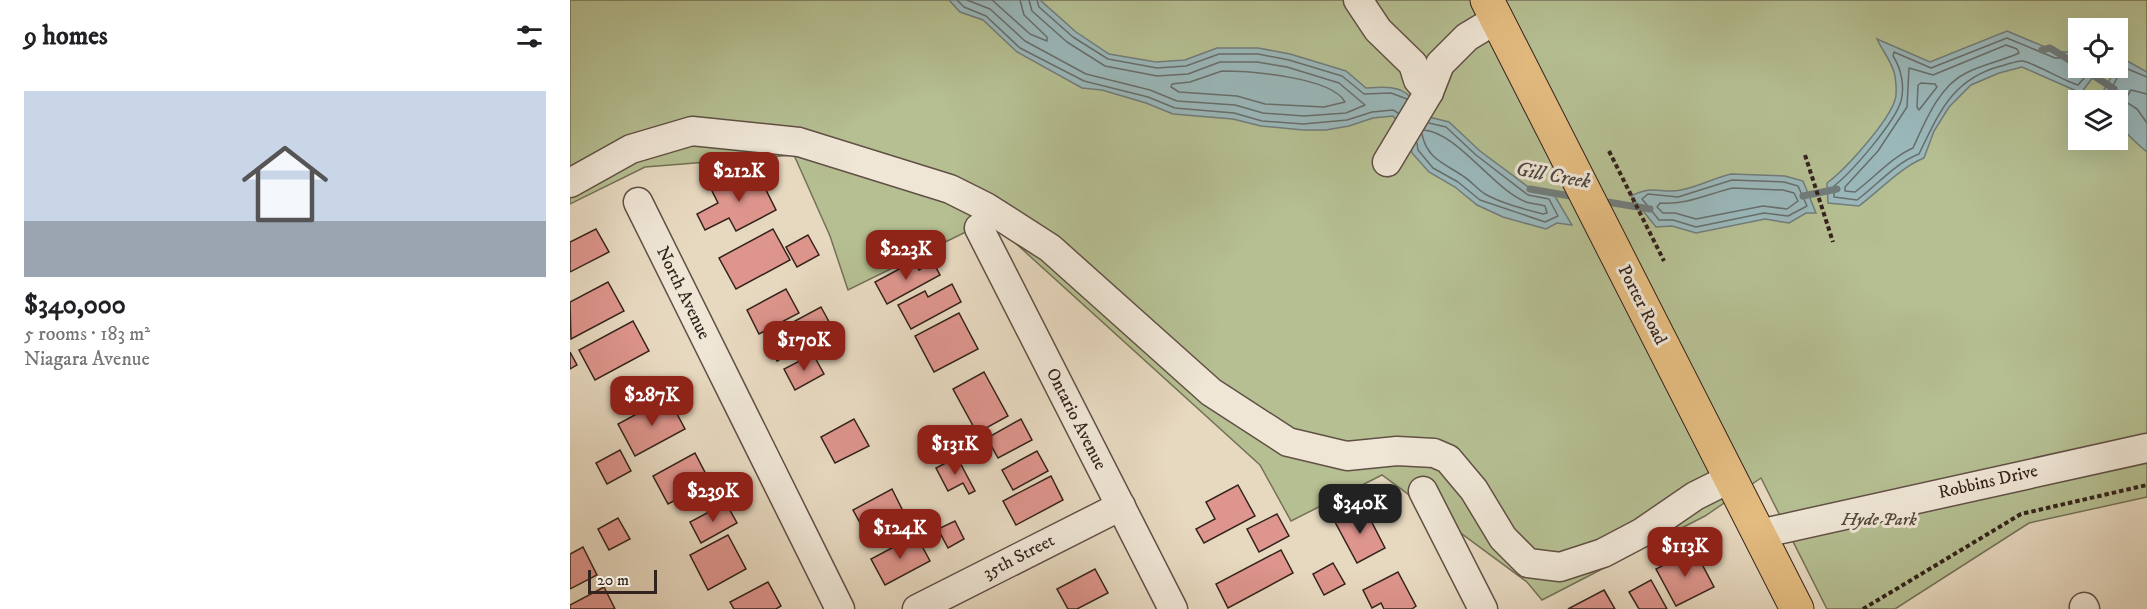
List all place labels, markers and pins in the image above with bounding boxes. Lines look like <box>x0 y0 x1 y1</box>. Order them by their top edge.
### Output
pin: $212K <box>697 152 781 203</box>
pin: $223K <box>864 230 948 281</box>
pin: $170K <box>762 321 846 372</box>
pin: $287K <box>610 376 694 427</box>
pin: $131K <box>913 425 997 476</box>
pin: $239K <box>671 472 755 523</box>
pin: $340K <box>1318 484 1402 535</box>
pin: $124K <box>858 509 942 560</box>
pin: $113K <box>1643 527 1727 578</box>

